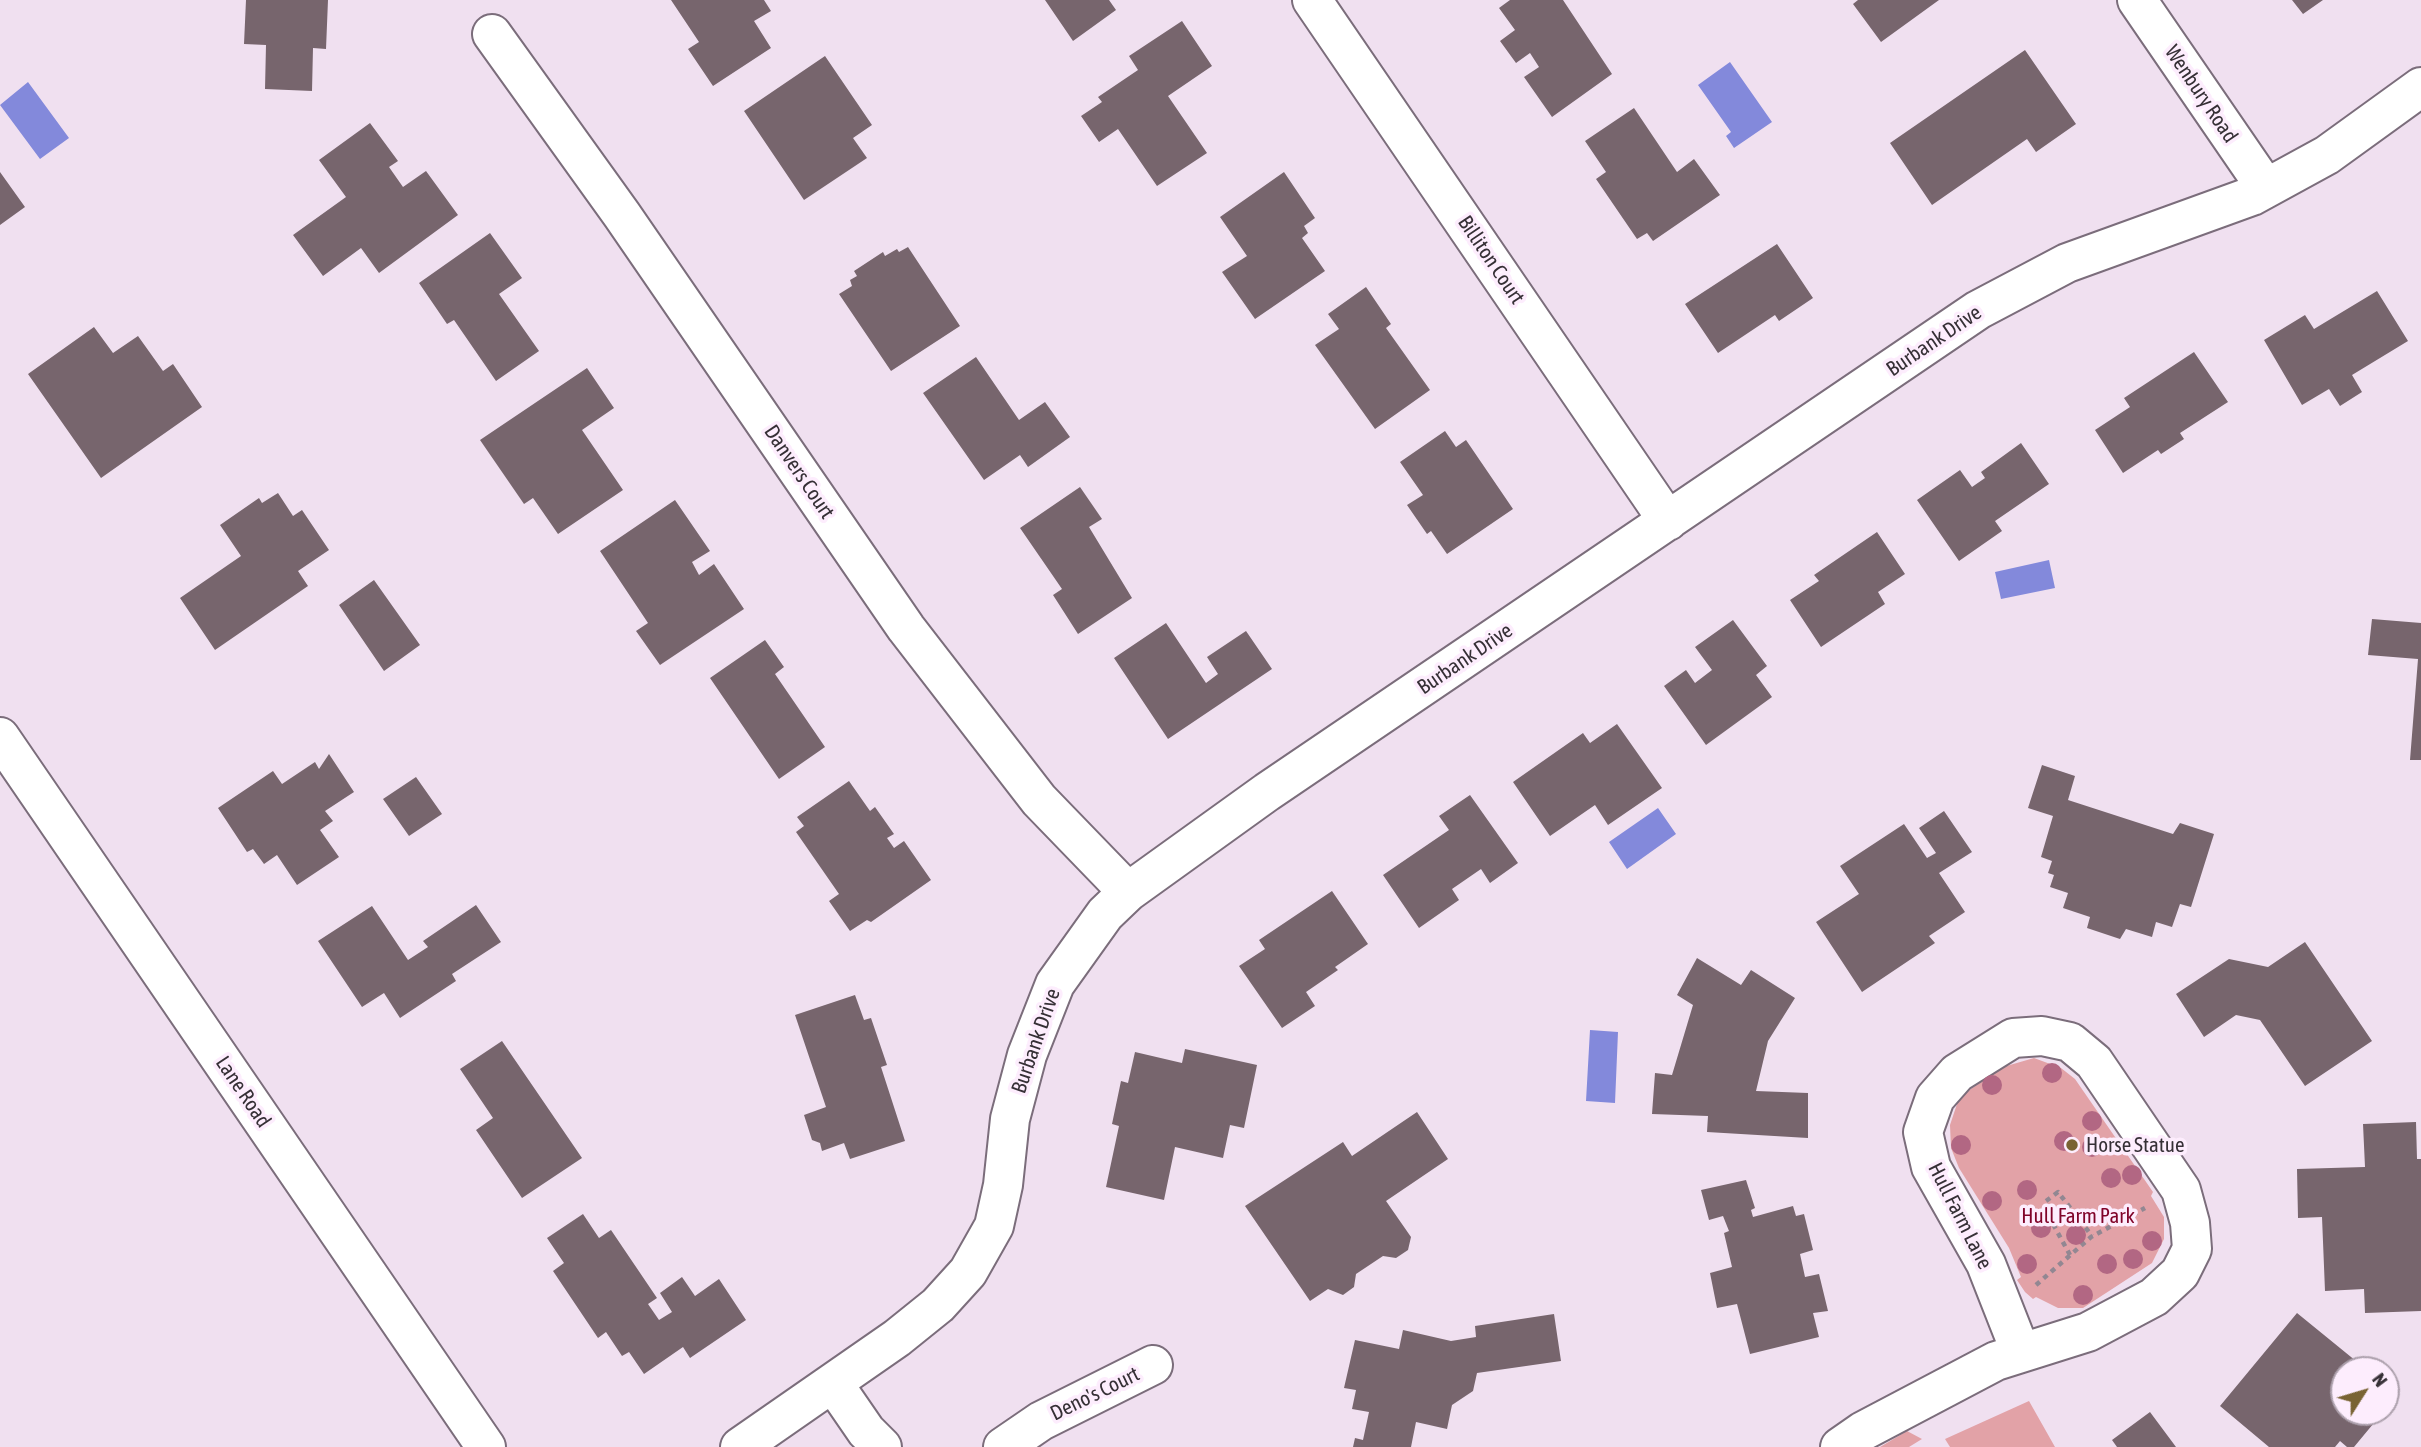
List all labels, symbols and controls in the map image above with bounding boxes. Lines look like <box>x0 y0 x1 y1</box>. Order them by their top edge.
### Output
street label: Wenbury Road <box>2159 40 2243 148</box>
street label: Billiton Court <box>1452 211 1530 309</box>
street label: Burbank Drive <box>1882 300 1986 382</box>
street label: Danvers Court <box>758 420 840 524</box>
street label: Burbank Drive <box>1413 618 1517 700</box>
street label: Burbank Drive <box>1006 985 1066 1097</box>
street label: Lane Road <box>210 1052 276 1132</box>
place label: Horse Statue <box>2086 1132 2184 1158</box>
marker: Horse Statue <box>2064 1137 2080 1153</box>
street label: Hull Farm Lane <box>1922 1159 1998 1273</box>
park label: Hull Farm Park <box>2021 1203 2135 1229</box>
north arrow <box>2330 1356 2400 1426</box>
street label: Deno's Court <box>1046 1362 1144 1426</box>
text: N <box>2368 1368 2392 1391</box>

